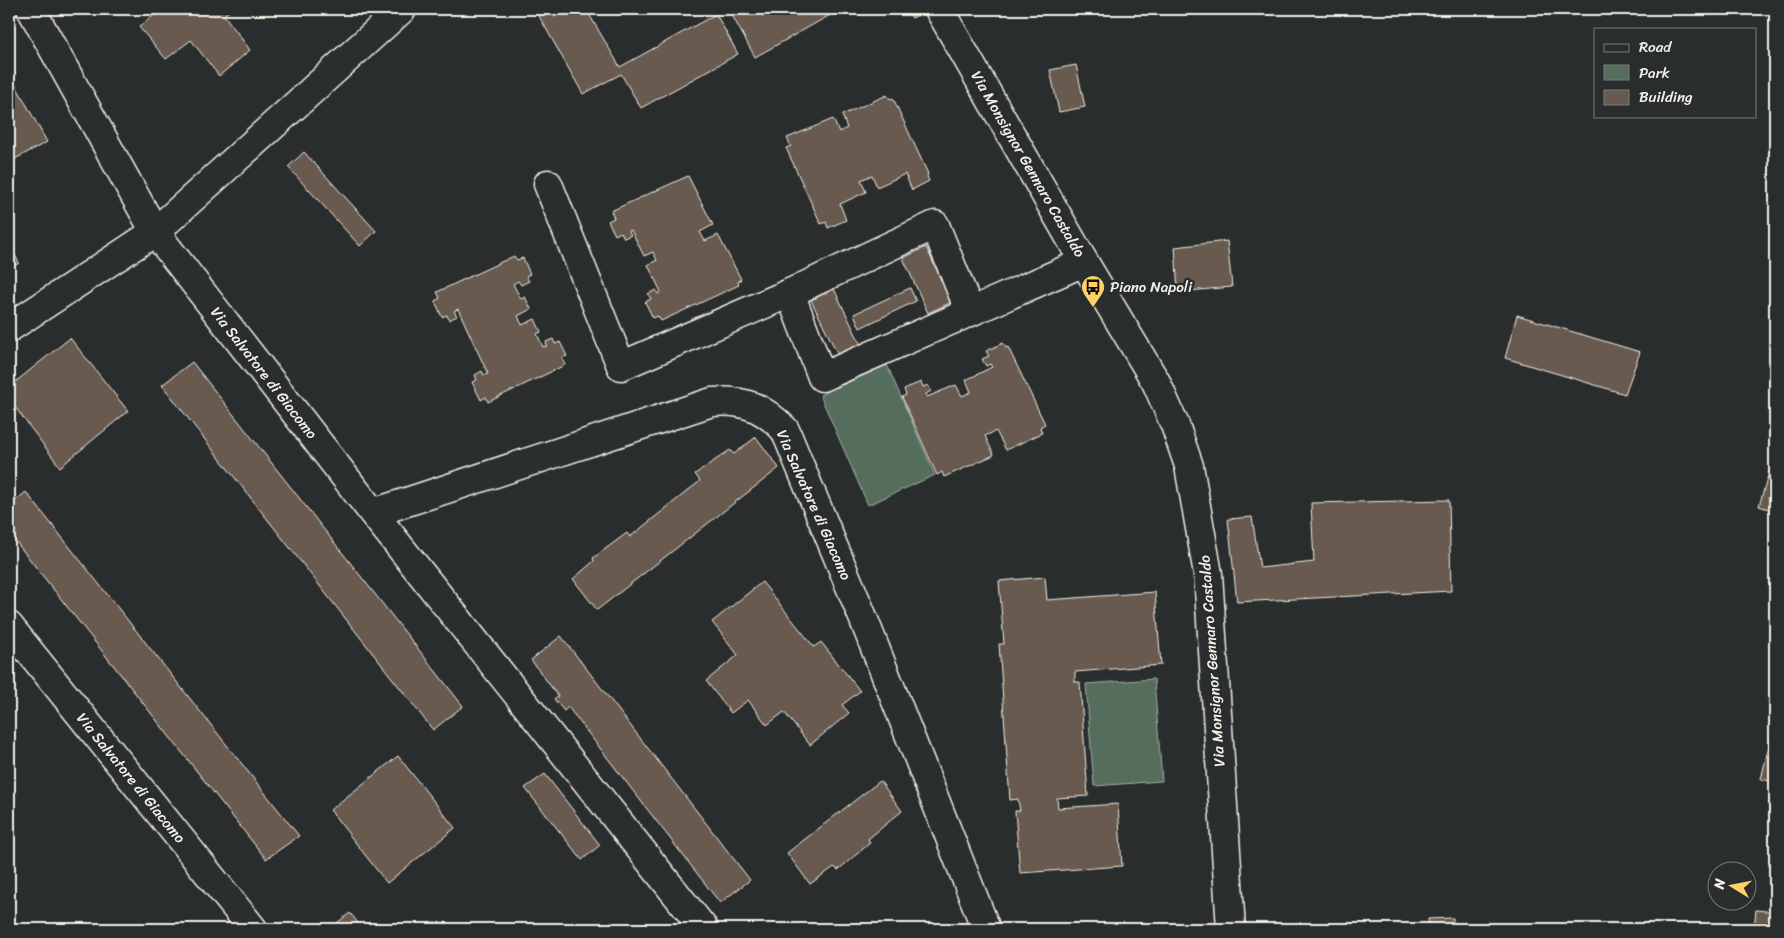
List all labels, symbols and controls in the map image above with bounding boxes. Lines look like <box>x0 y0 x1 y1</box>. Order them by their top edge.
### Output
legend <box>1594 28 1756 118</box>
text: Road <box>1639 34 1672 60</box>
text: Park <box>1639 60 1670 86</box>
street label: Via Monsignor Gennaro Castaldo <box>964 66 1092 263</box>
text: Building <box>1639 84 1693 110</box>
bus stop icon: Piano Napoli <box>1080 274 1106 308</box>
place label: Piano Napoli <box>1110 274 1193 300</box>
street label: Via Salvatore di Giacomo <box>204 301 324 445</box>
street label: Via Salvatore di Giacomo <box>769 426 859 585</box>
street label: Via Monsignor Gennaro Castaldo <box>1192 554 1232 768</box>
street label: Via Salvatore di Giacomo <box>70 707 192 850</box>
north arrow <box>1706 860 1756 910</box>
text: N <box>1706 877 1733 892</box>

